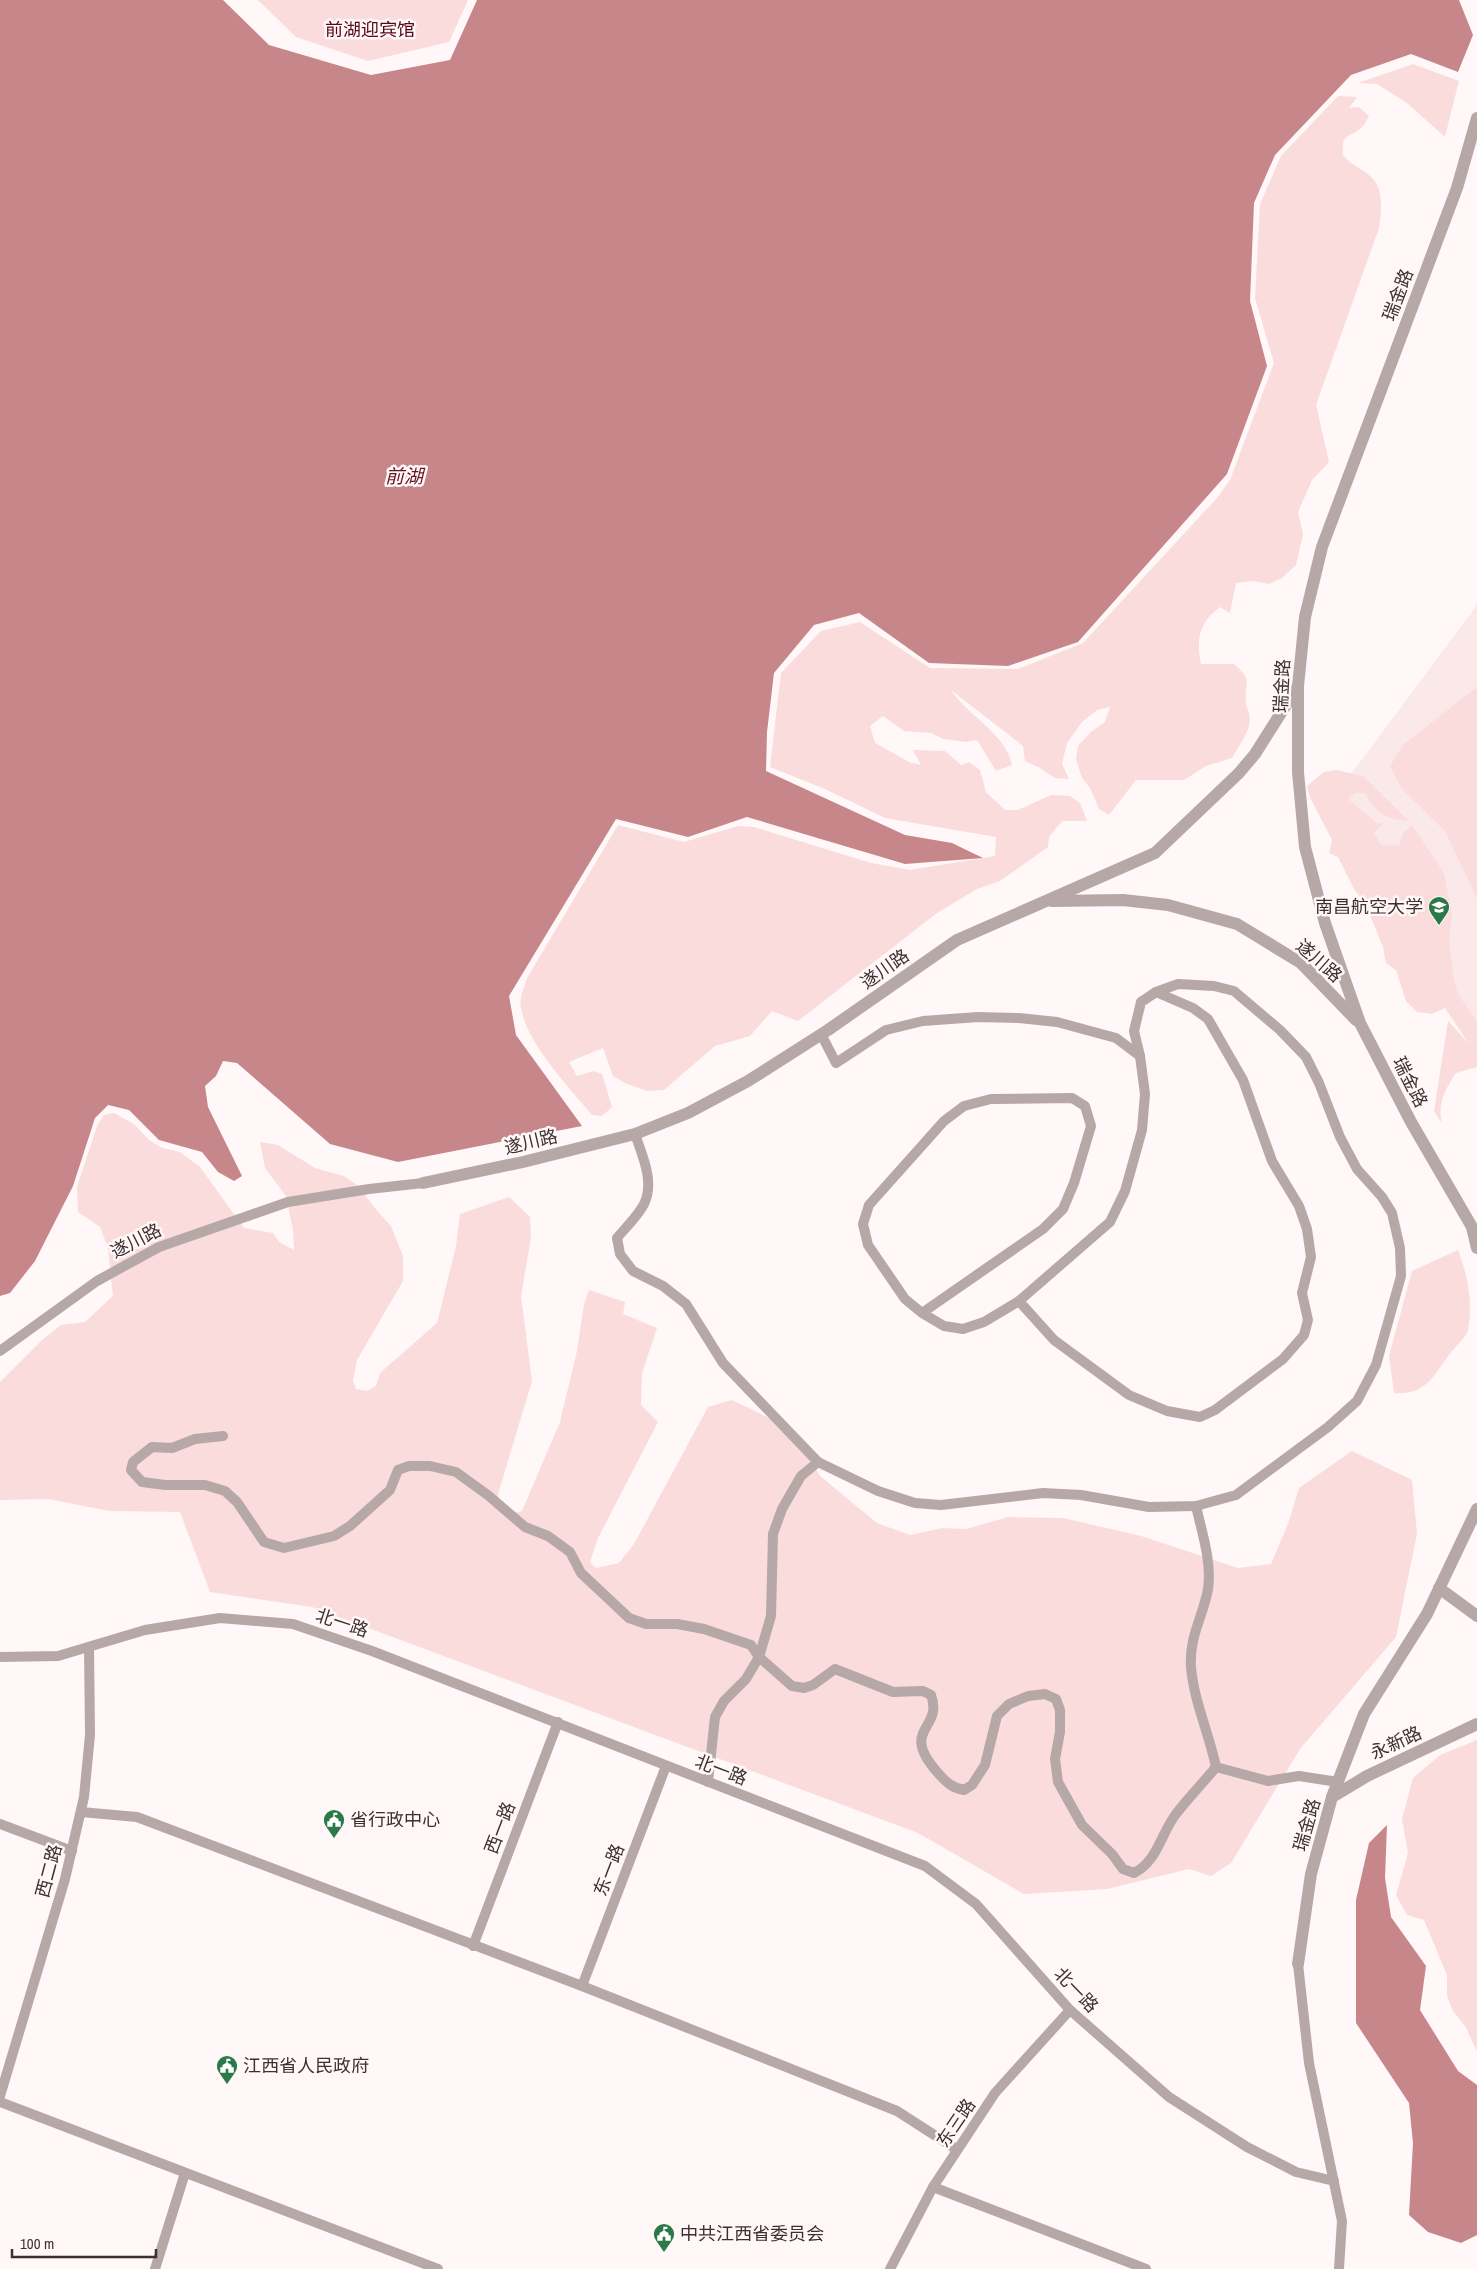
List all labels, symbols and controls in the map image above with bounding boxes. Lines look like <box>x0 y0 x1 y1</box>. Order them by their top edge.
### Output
park label: 前湖迎宾馆 <box>325 17 415 42</box>
street label: 瑞金路 <box>1376 265 1419 325</box>
water label: 前湖 <box>385 463 426 489</box>
street label: 瑞金路 <box>1268 658 1295 714</box>
place label: 南昌航空大学 <box>1315 894 1423 919</box>
school or university icon: 南昌航空大学 <box>1427 895 1451 926</box>
street label: 遂川路 <box>1291 933 1348 988</box>
street label: 遂川路 <box>855 943 914 994</box>
street label: 瑞金路 <box>1387 1052 1434 1112</box>
street label: 遂川路 <box>502 1123 560 1160</box>
street label: 遂川路 <box>106 1217 166 1264</box>
street label: 北一路 <box>313 1602 372 1643</box>
street label: 永新路 <box>1366 1720 1426 1765</box>
street label: 北一路 <box>691 1748 751 1791</box>
street label: 瑞金路 <box>1287 1795 1326 1854</box>
street label: 西一路 <box>478 1798 521 1858</box>
place label: 省行政中心 <box>350 1807 440 1832</box>
public building icon: 省行政中心 <box>322 1808 346 1839</box>
street label: 东一路 <box>587 1840 630 1900</box>
street label: 西二路 <box>29 1842 68 1900</box>
street label: 北一路 <box>1049 1962 1104 2018</box>
place label: 江西省人民政府 <box>243 2053 369 2078</box>
public building icon: 江西省人民政府 <box>215 2054 239 2085</box>
street label: 东三路 <box>930 2093 981 2152</box>
place label: 中共江西省委员会 <box>680 2221 824 2246</box>
public building icon: 中共江西省委员会 <box>652 2222 676 2253</box>
scale bar <box>12 2226 156 2258</box>
text: 100 m <box>20 2233 54 2254</box>

